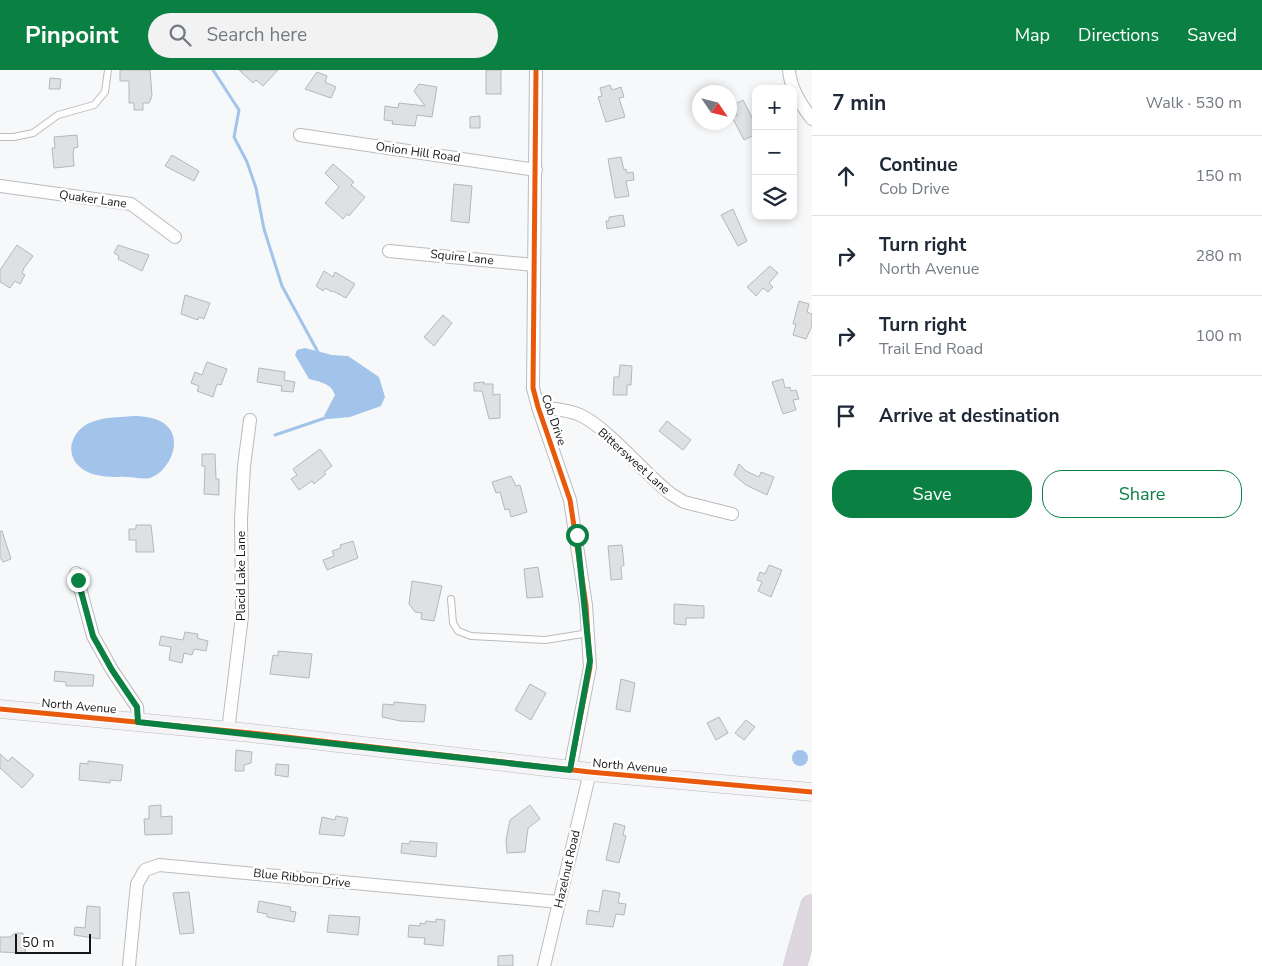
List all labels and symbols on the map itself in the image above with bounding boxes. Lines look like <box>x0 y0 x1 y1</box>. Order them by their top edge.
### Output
north arrow <box>692 85 737 130</box>
street label: Onion Hill Road <box>375 138 461 166</box>
street label: Quaker Lane <box>58 186 128 212</box>
street label: Squire Lane <box>430 246 494 268</box>
street label: Cob Drive <box>538 392 570 448</box>
street label: Bittersweet Lane <box>595 424 673 498</box>
route start <box>566 524 589 547</box>
street label: Placid Lake Lane <box>233 531 249 621</box>
route end <box>67 569 90 592</box>
street label: North Avenue <box>41 695 117 717</box>
street label: North Avenue <box>592 755 668 777</box>
street label: Hazelnut Road <box>550 828 584 910</box>
street label: Blue Ribbon Drive <box>253 865 351 891</box>
scale bar <box>15 931 91 954</box>

